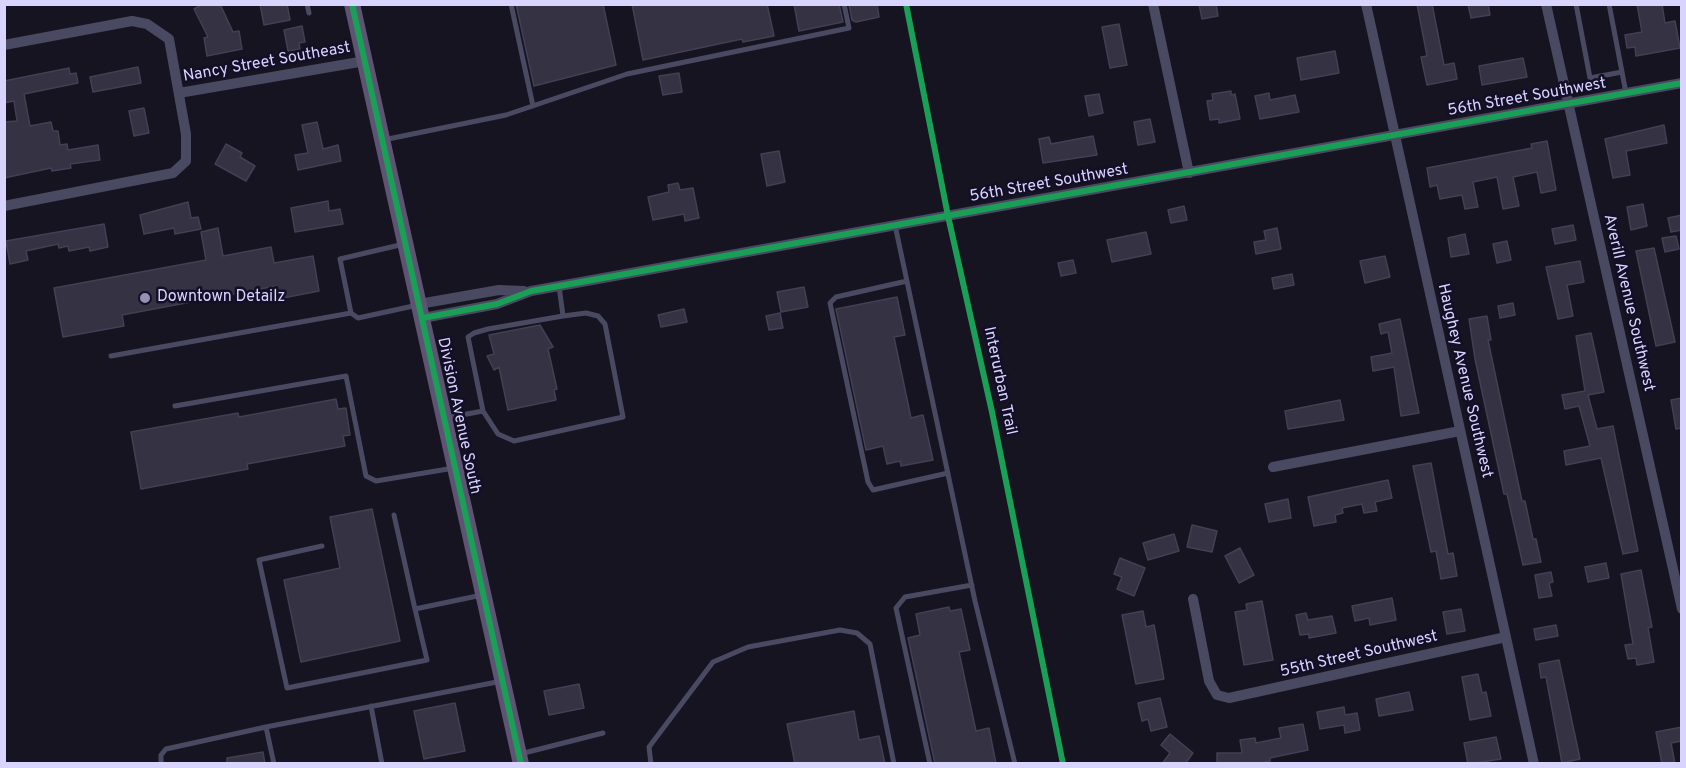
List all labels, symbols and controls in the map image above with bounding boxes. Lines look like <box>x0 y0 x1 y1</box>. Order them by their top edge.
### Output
street label: Nancy Street Southeast <box>182 39 352 87</box>
street label: 56th Street Southwest <box>1446 75 1608 121</box>
street label: 56th Street Southwest <box>968 161 1130 207</box>
street label: Averill Avenue Southwest <box>1598 212 1658 394</box>
street label: Haughey Avenue Southwest <box>1432 282 1496 480</box>
place label: Downtown Detailz <box>157 288 285 308</box>
marker: Downtown Detailz <box>138 291 152 305</box>
street label: Interurban Trail <box>978 325 1020 437</box>
street label: Division Avenue South <box>432 336 484 496</box>
street label: 55th Street Southwest <box>1278 628 1440 682</box>

